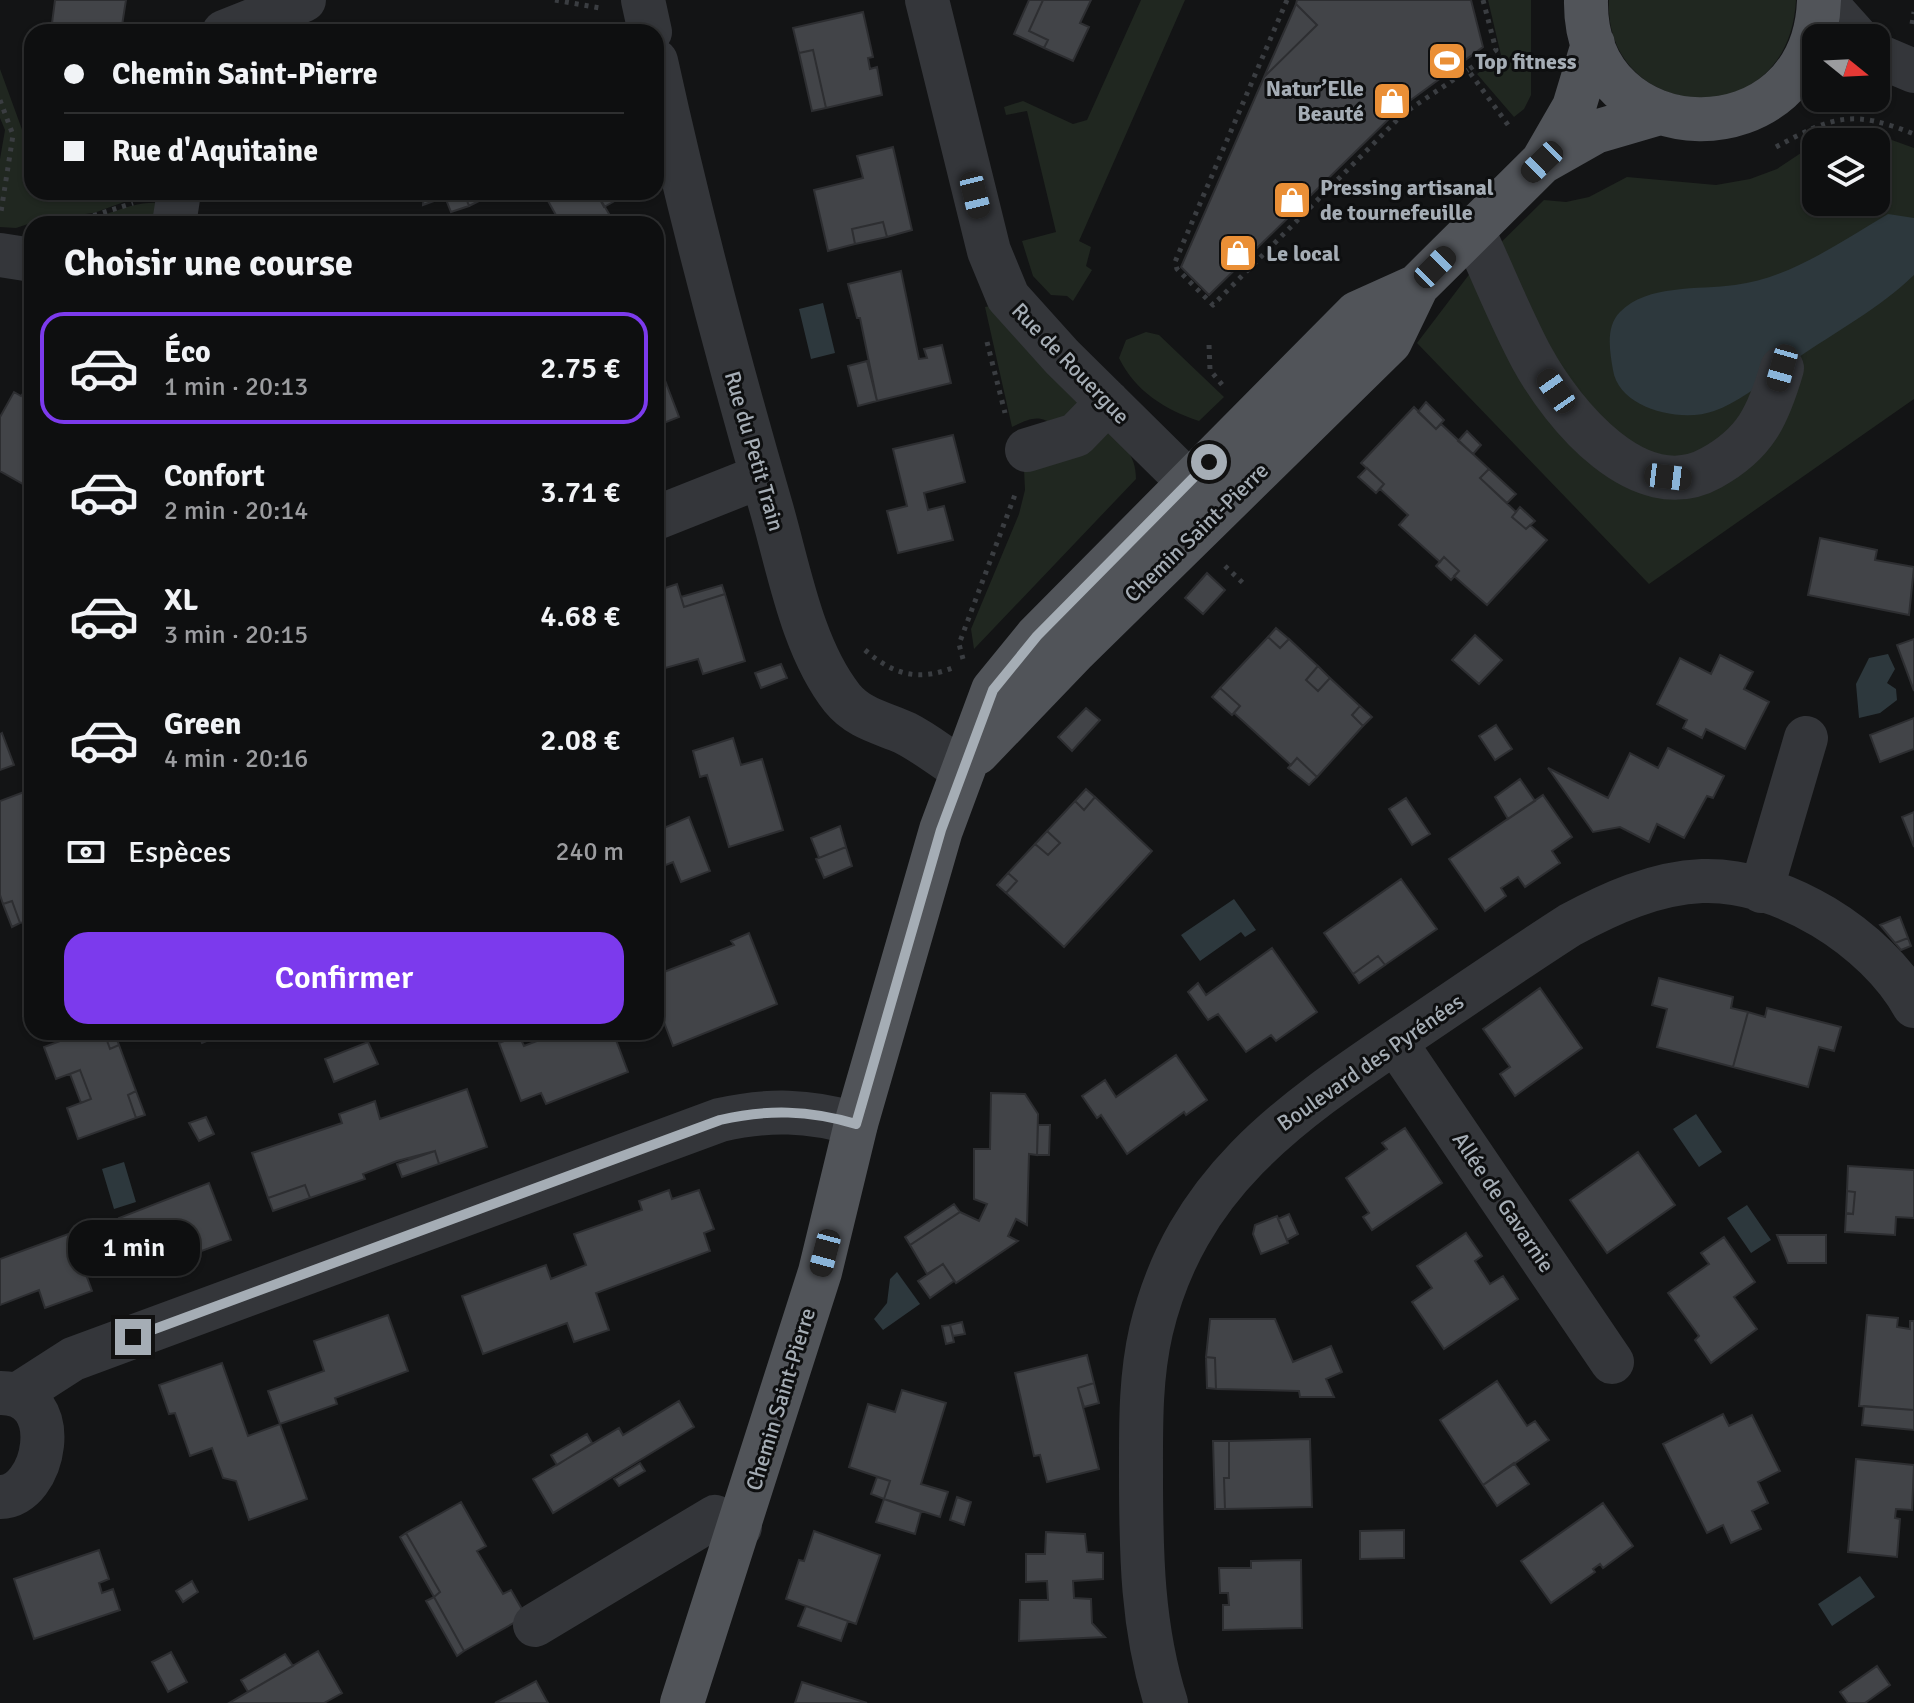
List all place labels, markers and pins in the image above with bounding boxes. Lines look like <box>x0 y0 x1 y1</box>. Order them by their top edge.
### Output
sports icon: Top fitness <box>1426 40 1468 82</box>
place label: Top fitness <box>1475 48 1577 75</box>
place label: Natur’Elle Beauté <box>1266 75 1364 127</box>
shop icon: Natur’Elle Beauté <box>1371 80 1413 122</box>
place label: Pressing artisanal de tournefeuille <box>1320 174 1494 226</box>
shop icon: Pressing artisanal de tournefeuille <box>1271 179 1313 221</box>
shop icon: Le local <box>1217 232 1259 274</box>
place label: Le local <box>1266 240 1340 267</box>

